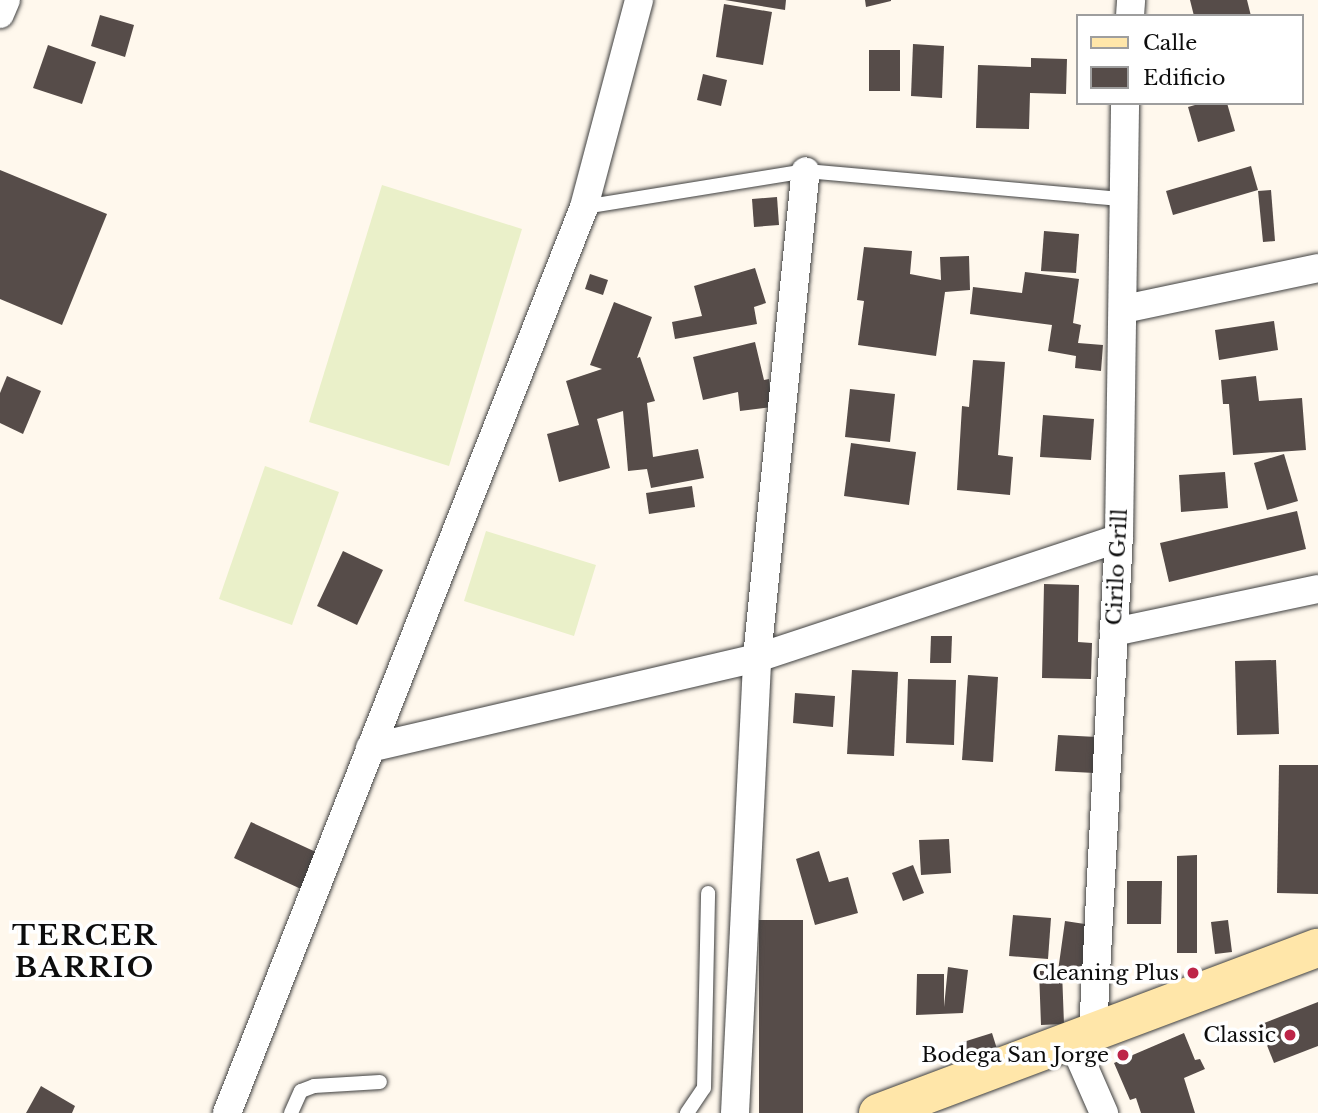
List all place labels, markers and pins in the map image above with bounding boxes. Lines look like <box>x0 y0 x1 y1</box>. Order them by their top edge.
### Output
place label: Cleaning Plus <box>1032 960 1179 986</box>
marker: Cleaning Plus <box>1185 965 1201 981</box>
place label: Classic <box>1203 1022 1276 1048</box>
marker: Classic <box>1282 1027 1298 1043</box>
place label: Bodega San Jorge <box>921 1042 1109 1068</box>
marker: Bodega San Jorge <box>1115 1047 1131 1063</box>

